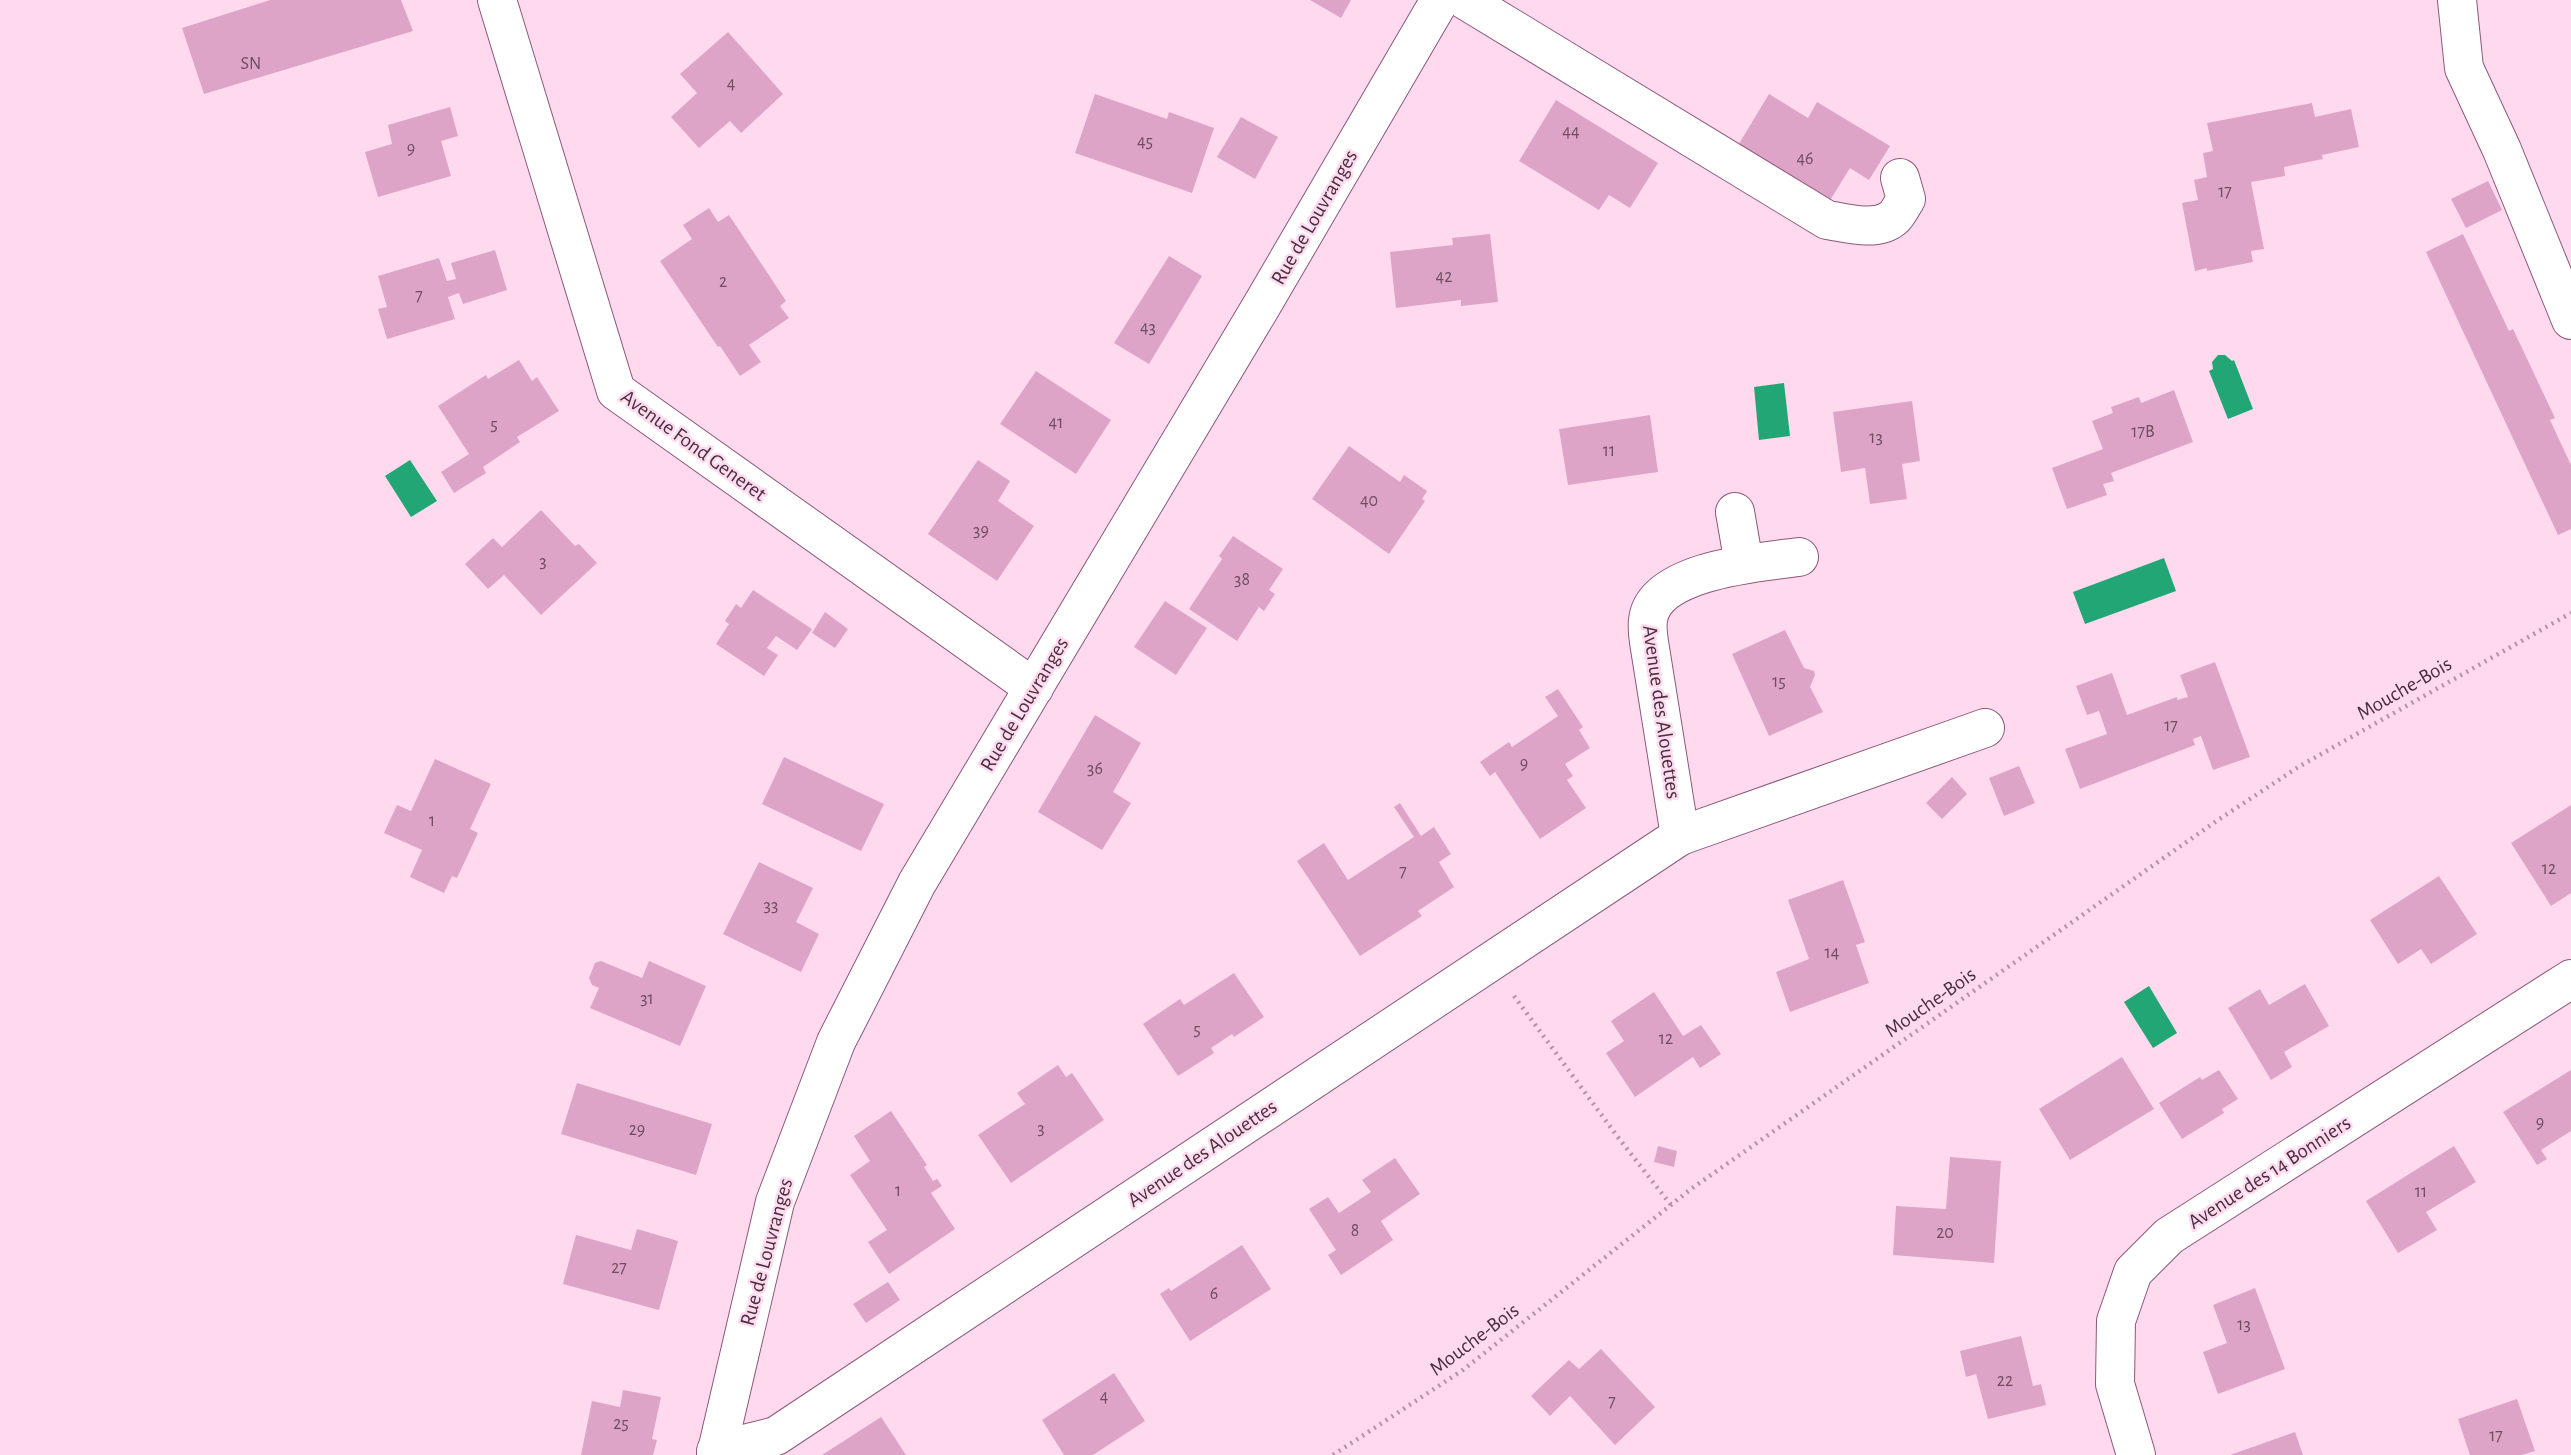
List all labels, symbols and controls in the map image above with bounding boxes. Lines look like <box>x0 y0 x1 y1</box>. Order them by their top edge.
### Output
house number: SN <box>241 55 261 73</box>
house number: 4 <box>727 75 736 93</box>
house number: 44 <box>1562 123 1580 141</box>
house number: 45 <box>1137 133 1153 151</box>
house number: 9 <box>407 140 415 158</box>
street label: Rue de Louvranges <box>1267 146 1361 288</box>
house number: 46 <box>1796 150 1814 168</box>
house number: 17 <box>2218 183 2232 201</box>
house number: 42 <box>1436 268 1452 286</box>
house number: 2 <box>719 273 727 291</box>
house number: 7 <box>415 287 423 305</box>
house number: 43 <box>1140 319 1156 337</box>
street label: Avenue Fond Generet <box>617 386 770 505</box>
house number: 41 <box>1049 414 1063 432</box>
house number: 5 <box>490 416 498 434</box>
house number: 17B <box>2131 423 2155 441</box>
house number: 13 <box>1869 429 1883 447</box>
house number: 11 <box>1603 442 1615 460</box>
house number: 40 <box>1360 492 1378 510</box>
house number: 39 <box>973 522 989 540</box>
house number: 3 <box>539 553 547 571</box>
house number: 38 <box>1234 571 1250 589</box>
street label: Avenue des Alouettes <box>1639 624 1684 800</box>
street label: Rue de Louvranges <box>976 634 1073 775</box>
street label: Mouche-Bois <box>2353 653 2455 724</box>
house number: 15 <box>1772 673 1786 691</box>
house number: 17 <box>2164 717 2178 735</box>
house number: 9 <box>1520 755 1528 773</box>
house number: 36 <box>1087 760 1103 778</box>
house number: 1 <box>429 812 435 830</box>
house number: 12 <box>2542 860 2556 878</box>
house number: 7 <box>1399 863 1407 881</box>
house number: 33 <box>764 897 778 915</box>
house number: 14 <box>1825 944 1840 962</box>
street label: Mouche-Bois <box>1881 963 1980 1041</box>
house number: 31 <box>640 990 654 1008</box>
house number: 5 <box>1193 1021 1201 1039</box>
house number: 12 <box>1659 1030 1673 1048</box>
street label: Avenue des Alouettes <box>1124 1096 1281 1211</box>
street label: Avenue des 14 Bonniers <box>2184 1112 2354 1233</box>
house number: 9 <box>2536 1114 2544 1132</box>
house number: 3 <box>1037 1120 1045 1138</box>
house number: 29 <box>629 1121 645 1139</box>
street label: Rue de Louvranges <box>737 1176 796 1328</box>
house number: 1 <box>895 1182 901 1200</box>
house number: 11 <box>2415 1183 2427 1201</box>
house number: 8 <box>1351 1222 1359 1240</box>
house number: 20 <box>1936 1224 1954 1242</box>
house number: 27 <box>611 1259 627 1277</box>
house number: 6 <box>1210 1285 1218 1303</box>
street label: Mouche-Bois <box>1426 1299 1523 1380</box>
house number: 13 <box>2237 1316 2251 1334</box>
house number: 22 <box>1997 1372 2013 1390</box>
house number: 4 <box>1100 1388 1109 1406</box>
house number: 7 <box>1608 1393 1616 1411</box>
house number: 25 <box>613 1415 629 1433</box>
house number: 17 <box>2489 1427 2503 1445</box>

